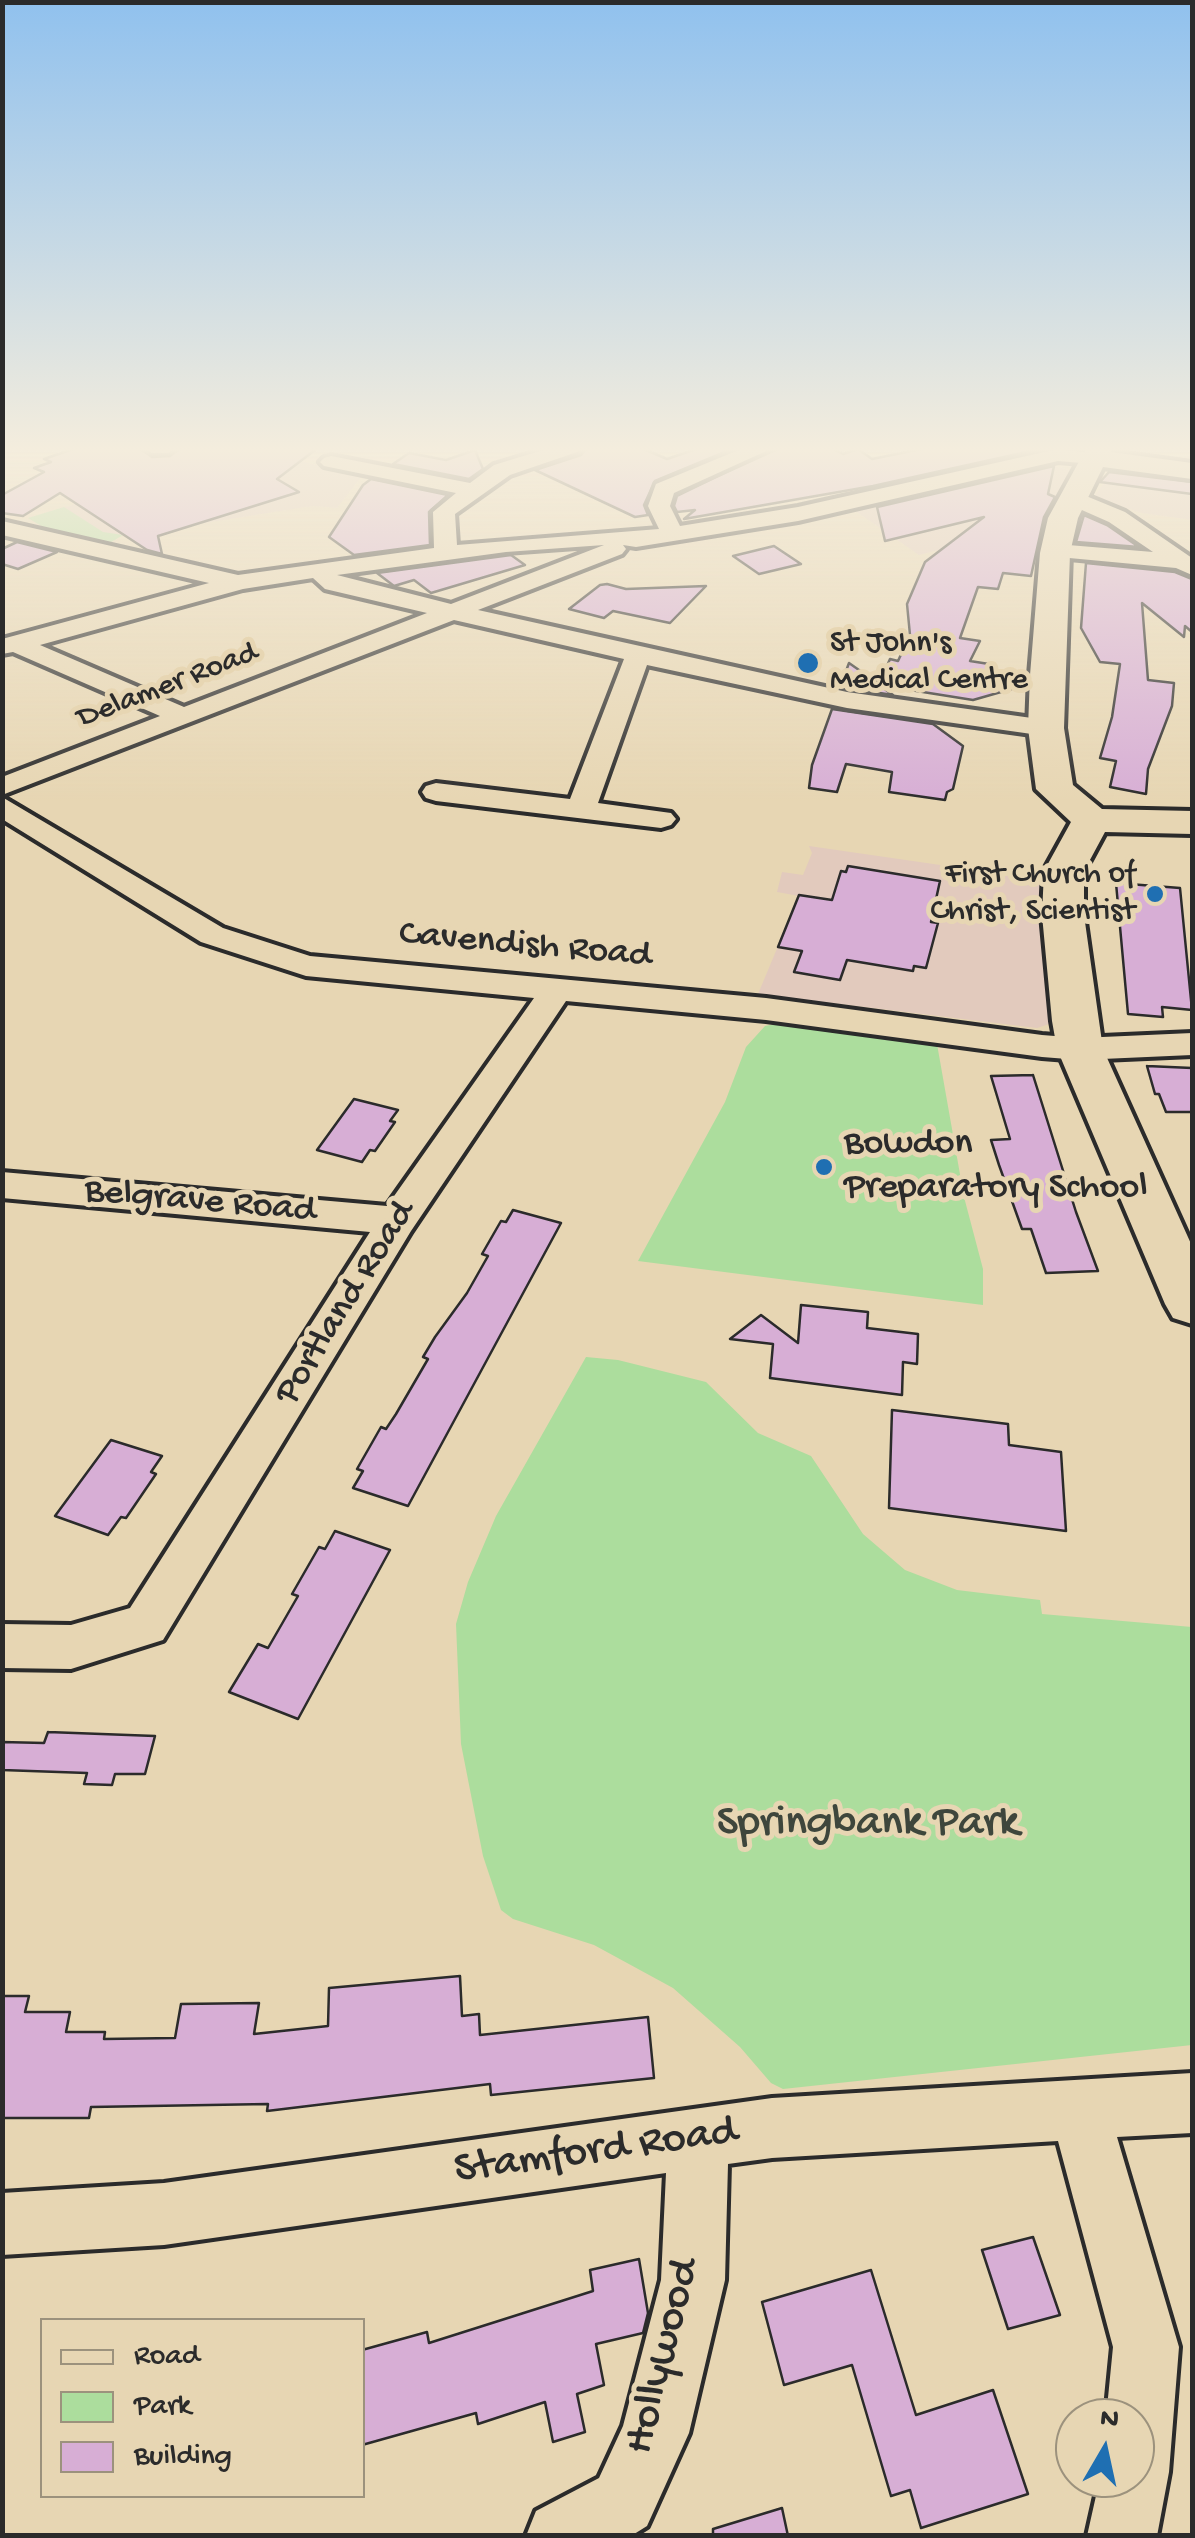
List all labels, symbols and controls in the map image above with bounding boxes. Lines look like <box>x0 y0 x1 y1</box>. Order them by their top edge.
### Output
place label: St John's Medical Centre <box>830 626 1028 701</box>
street label: Delamer Road <box>72 635 264 739</box>
marker: St John's Medical Centre <box>795 650 821 676</box>
place label: First Church of Christ, Scientist <box>931 857 1135 932</box>
marker: First Church of Christ, Scientist <box>1144 883 1166 905</box>
street label: Cavendish Road <box>397 913 653 981</box>
place label: Bowdon Preparatory School <box>844 1122 1148 1212</box>
marker: Bowdon Preparatory School <box>813 1156 835 1178</box>
street label: Belgrave Road <box>82 1170 318 1236</box>
street label: Portland Road <box>266 1194 428 1414</box>
park label: Springbank Park <box>717 1798 1019 1852</box>
street label: Stamford Road <box>451 2106 741 2200</box>
street label: Hollywood <box>615 2254 715 2460</box>
legend <box>40 2318 365 2498</box>
text: Road <box>134 2340 200 2375</box>
text: Park <box>134 2390 191 2425</box>
north arrow <box>1055 2398 1155 2498</box>
text: N <box>1098 2402 1121 2438</box>
text: Building <box>134 2440 232 2475</box>

